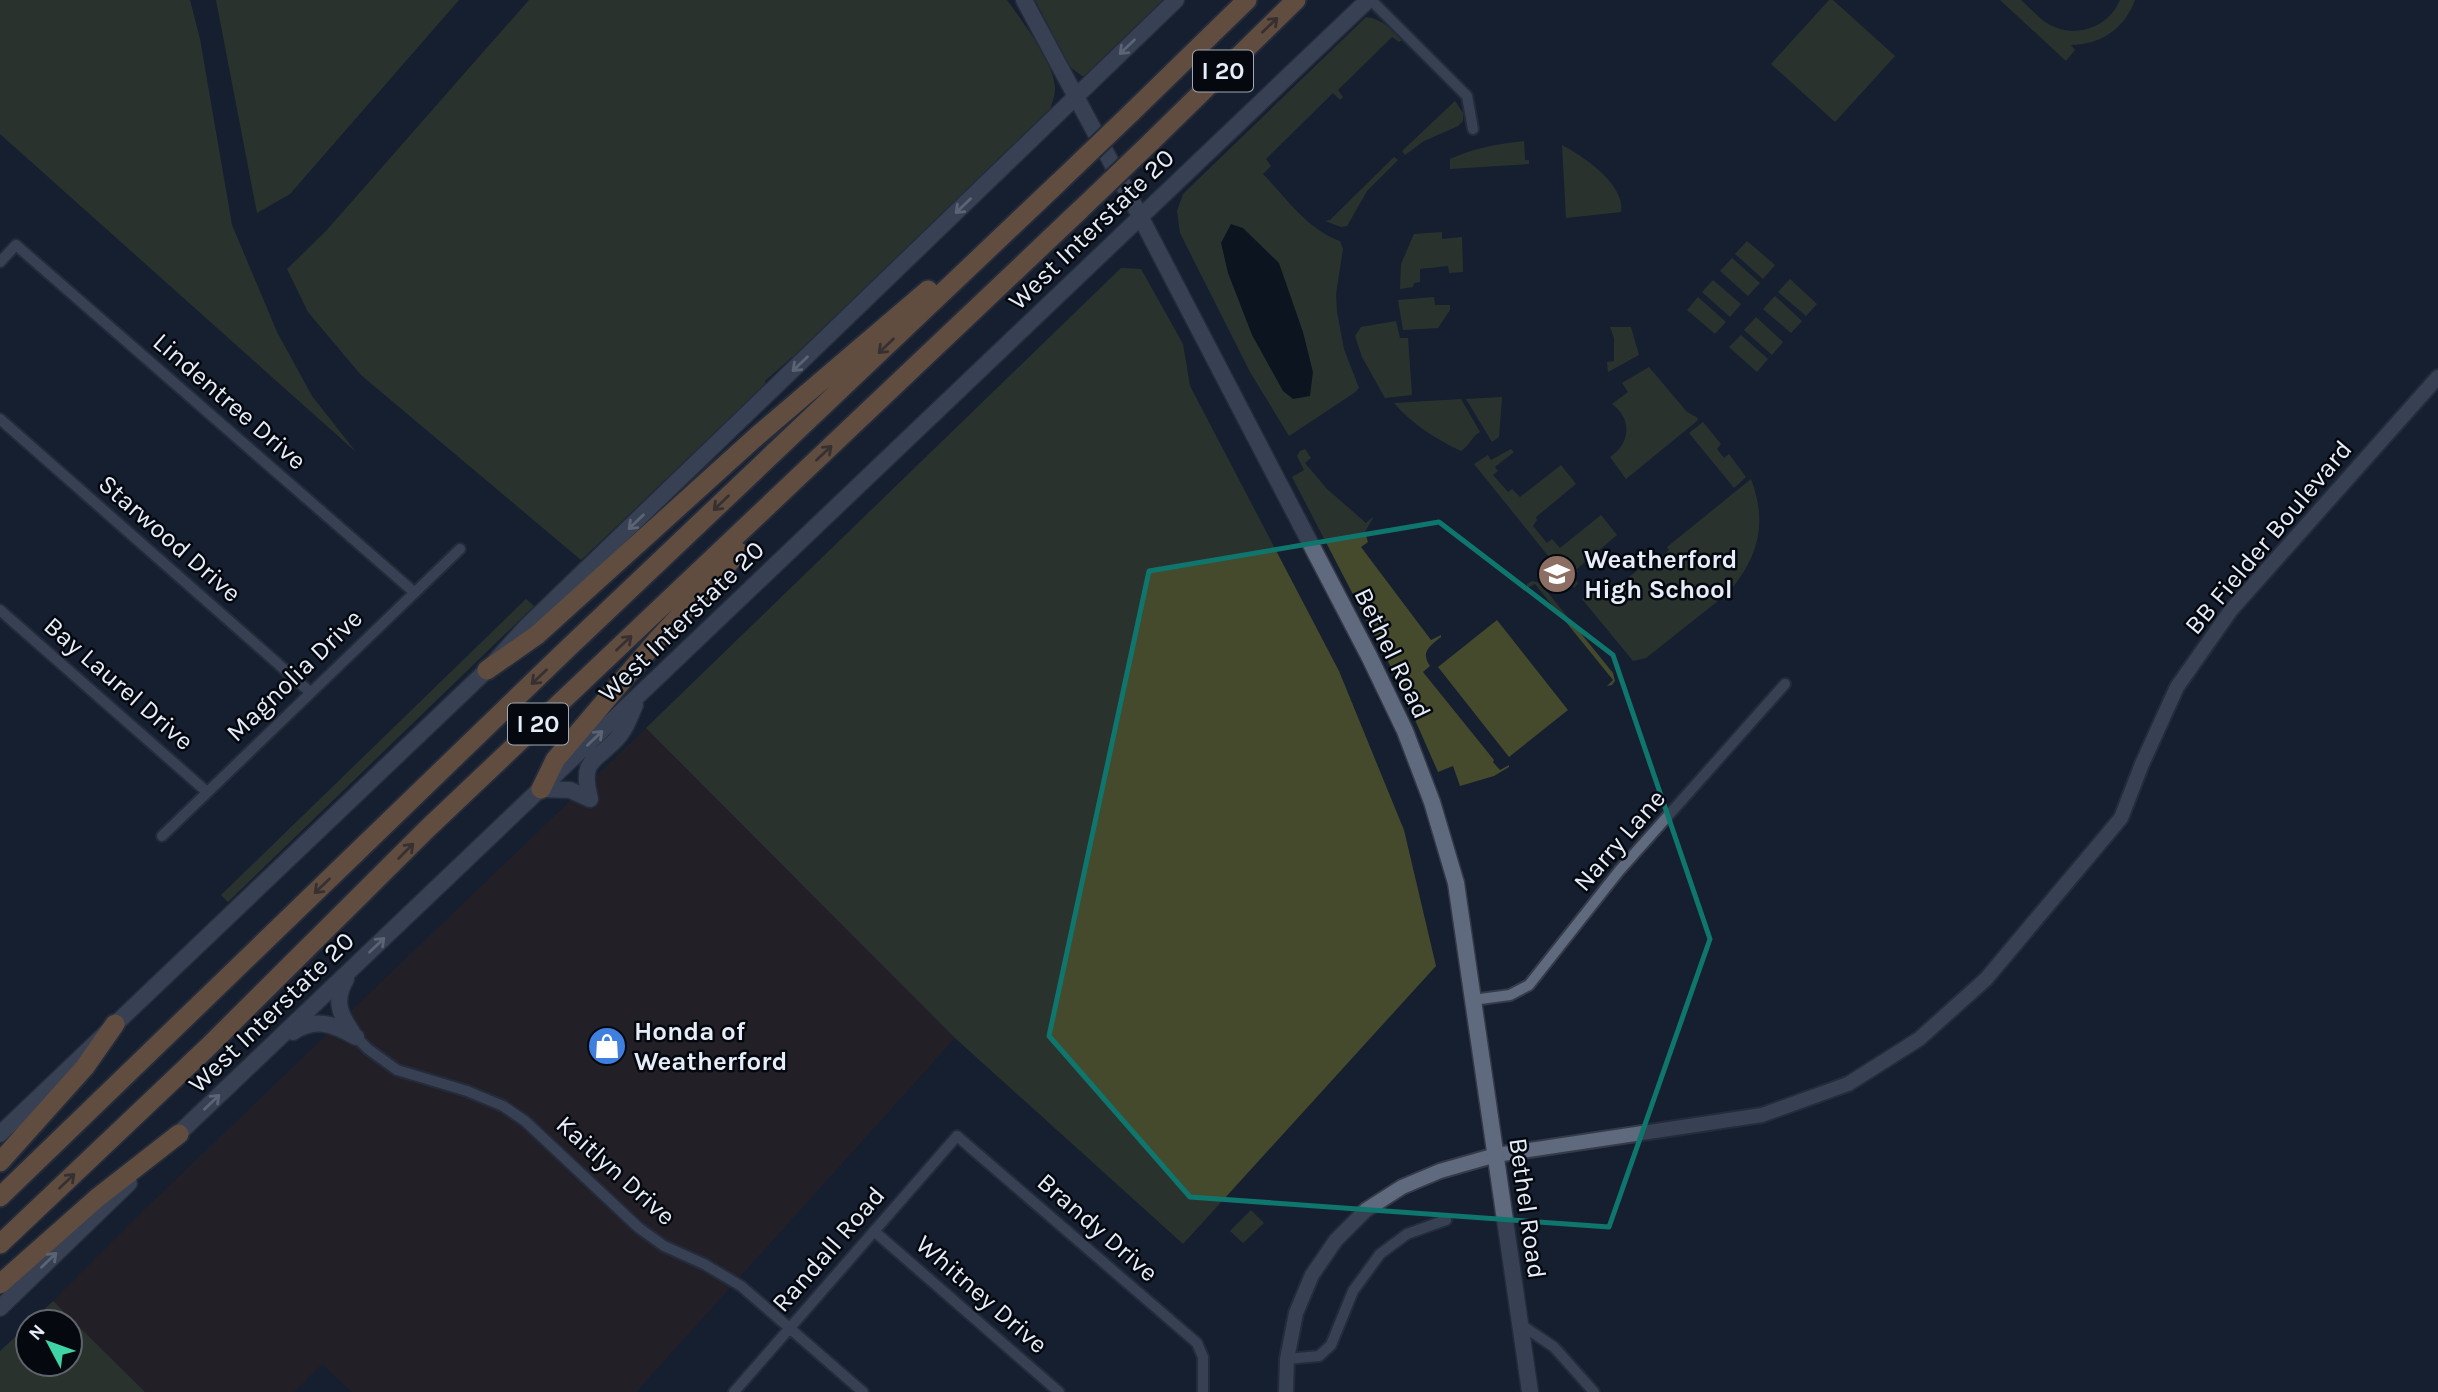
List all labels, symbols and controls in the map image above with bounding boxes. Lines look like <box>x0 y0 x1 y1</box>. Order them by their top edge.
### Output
one-way arrow <box>1261 17 1278 34</box>
one-way arrow <box>1118 39 1135 56</box>
road number: I 20 <box>1193 50 1253 92</box>
street label: West Interstate 20 <box>1002 142 1181 316</box>
one-way arrow <box>955 197 972 214</box>
street label: Lindentree Drive <box>147 326 313 476</box>
one-way arrow <box>878 338 895 355</box>
one-way arrow <box>792 356 809 373</box>
street label: BB Fielder Boulevard <box>2178 434 2359 641</box>
one-way arrow <box>815 445 833 462</box>
street label: Starwood Drive <box>92 468 247 609</box>
one-way arrow <box>713 495 730 512</box>
one-way arrow <box>628 513 645 530</box>
street label: West Interstate 20 <box>592 534 771 708</box>
place label: Weatherford High School <box>1584 544 1737 605</box>
school or university icon: Weatherford High School <box>1536 553 1578 595</box>
street label: Bethel Road <box>1348 583 1438 724</box>
street label: Magnolia Drive <box>220 603 369 748</box>
street label: Bay Laurel Drive <box>38 610 200 757</box>
one-way arrow <box>615 635 632 652</box>
one-way arrow <box>530 668 547 685</box>
road number: I 20 <box>508 704 568 744</box>
one-way arrow <box>586 729 603 746</box>
street label: Narry Lane <box>1567 783 1672 898</box>
one-way arrow <box>397 842 414 859</box>
one-way arrow <box>314 877 331 894</box>
street label: West Interstate 20 <box>182 925 361 1099</box>
one-way arrow <box>368 937 385 954</box>
place label: Honda of Weatherford <box>634 1016 787 1077</box>
shop icon: Honda of Weatherford <box>586 1025 628 1067</box>
one-way arrow <box>203 1094 220 1111</box>
street label: Kaitlyn Drive <box>550 1109 682 1232</box>
street label: Bethel Road <box>1502 1136 1553 1280</box>
street label: Brandy Drive <box>1031 1166 1164 1288</box>
one-way arrow <box>59 1172 76 1189</box>
street label: Randall Road <box>765 1180 891 1318</box>
street label: Whitney Drive <box>909 1229 1054 1360</box>
one-way arrow <box>40 1252 57 1269</box>
north arrow <box>14 1308 84 1378</box>
text: N <box>24 1320 50 1345</box>

